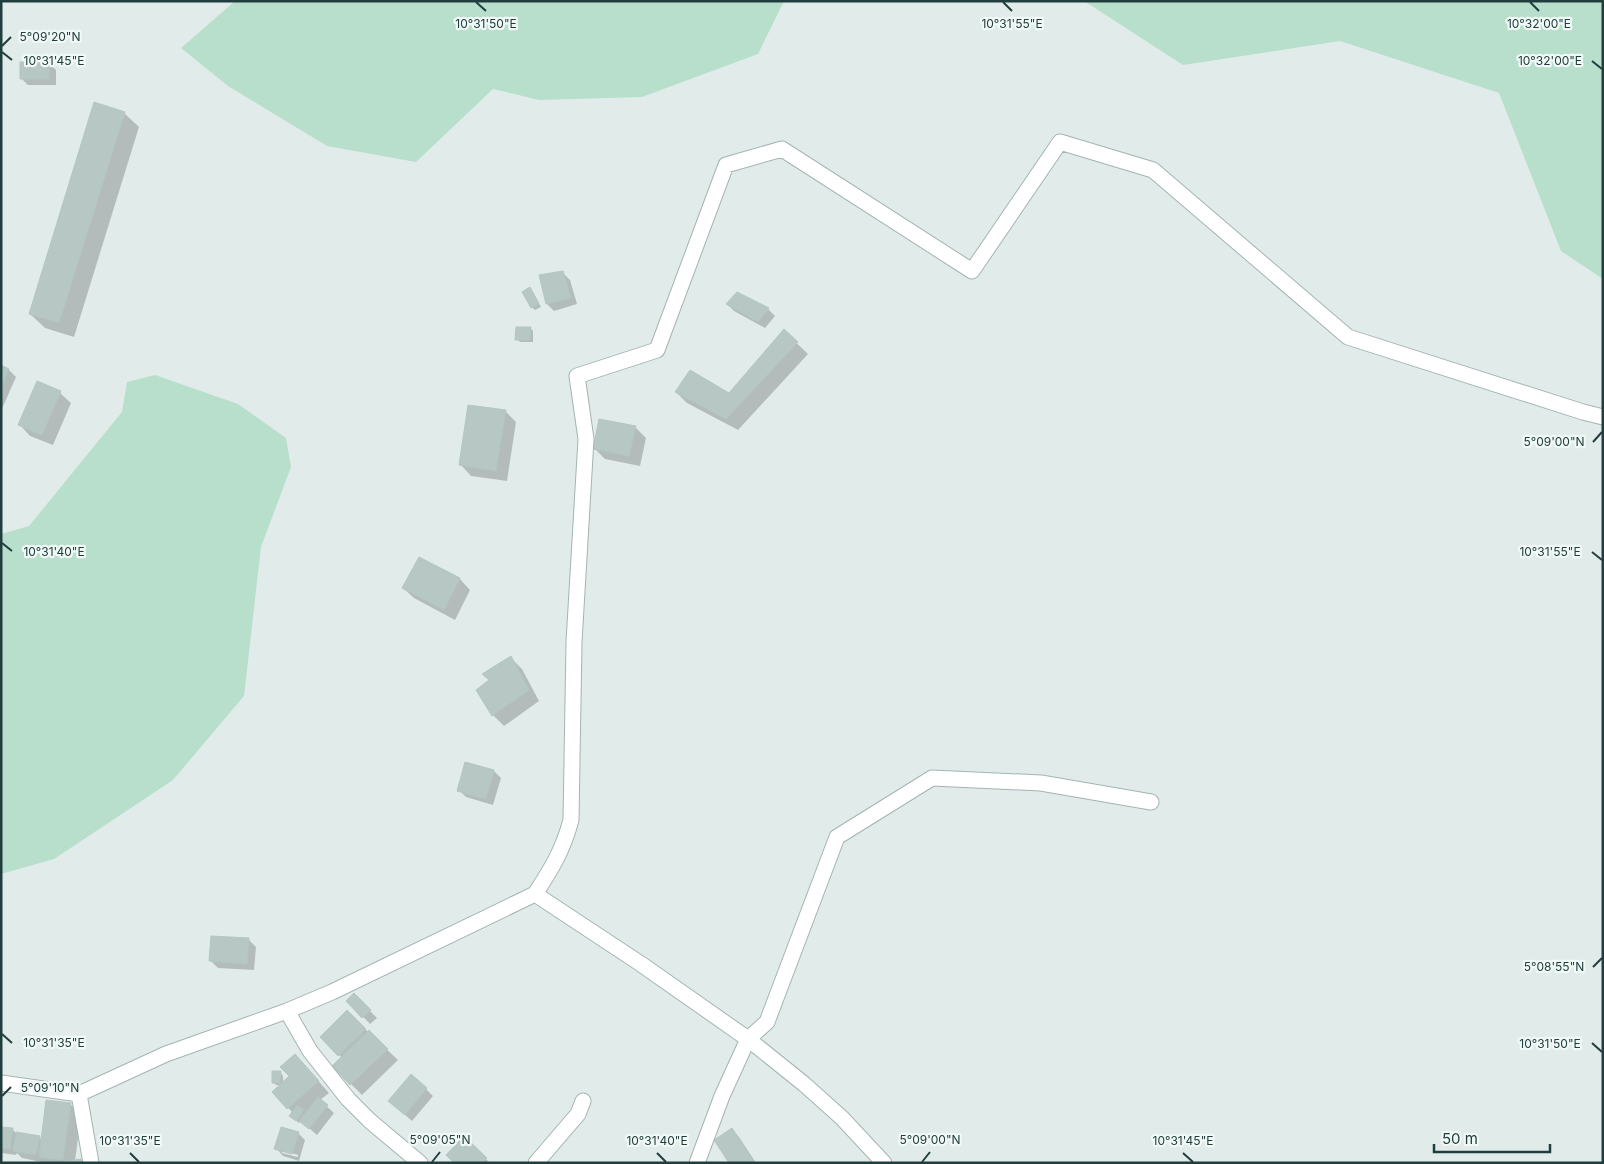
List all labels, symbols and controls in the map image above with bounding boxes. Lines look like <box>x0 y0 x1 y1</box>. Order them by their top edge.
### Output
text: 10°31'50"E <box>455 16 517 31</box>
text: 10°31'55"E <box>981 16 1043 31</box>
text: 10°32'00"E <box>1507 16 1571 31</box>
text: 5°09'20"N <box>20 29 80 44</box>
text: 10°31'45"E <box>24 53 84 68</box>
text: 10°32'00"E <box>1518 53 1582 68</box>
text: 5°09'00"N <box>1523 434 1585 449</box>
text: 10°31'40"E <box>23 544 85 559</box>
text: 10°31'55"E <box>1519 544 1581 559</box>
text: 5°08'55"N <box>1524 959 1584 974</box>
text: 10°31'35"E <box>23 1035 85 1050</box>
text: 10°31'50"E <box>1519 1036 1581 1051</box>
text: 5°09'10"N <box>21 1080 79 1095</box>
scale bar <box>1434 1122 1550 1154</box>
text: 50 m <box>1442 1129 1478 1148</box>
text: 5°09'05"N <box>410 1132 470 1147</box>
text: 5°09'00"N <box>899 1132 961 1147</box>
text: 10°31'35"E <box>99 1133 161 1148</box>
text: 10°31'40"E <box>626 1133 688 1148</box>
text: 10°31'45"E <box>1153 1133 1213 1148</box>

